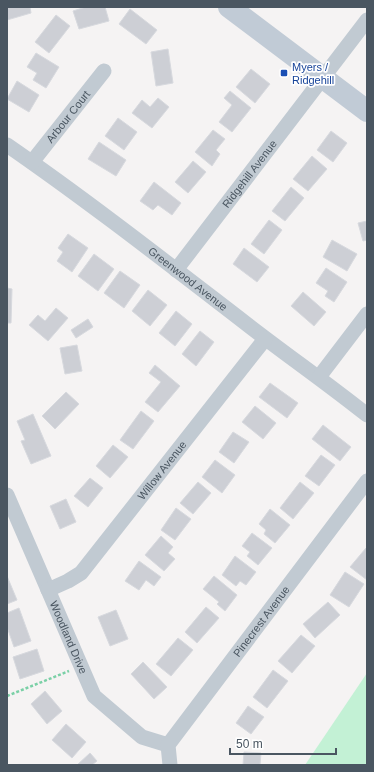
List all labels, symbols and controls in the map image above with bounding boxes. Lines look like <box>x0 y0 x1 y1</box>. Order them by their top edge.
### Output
place label: Myers / Ridgehill <box>292 61 334 86</box>
marker: Myers / Ridgehill <box>279 68 289 78</box>
street label: Arbour Court <box>44 88 92 145</box>
street label: Ridgehill Avenue <box>220 138 279 210</box>
street label: Greenwood Avenue <box>146 245 230 313</box>
street label: Willow Avenue <box>135 438 189 502</box>
street label: Pinecrest Avenue <box>231 584 292 659</box>
street label: Woodland Drive <box>48 599 90 675</box>
scale bar <box>230 730 336 756</box>
text: 50 m <box>236 737 263 751</box>

